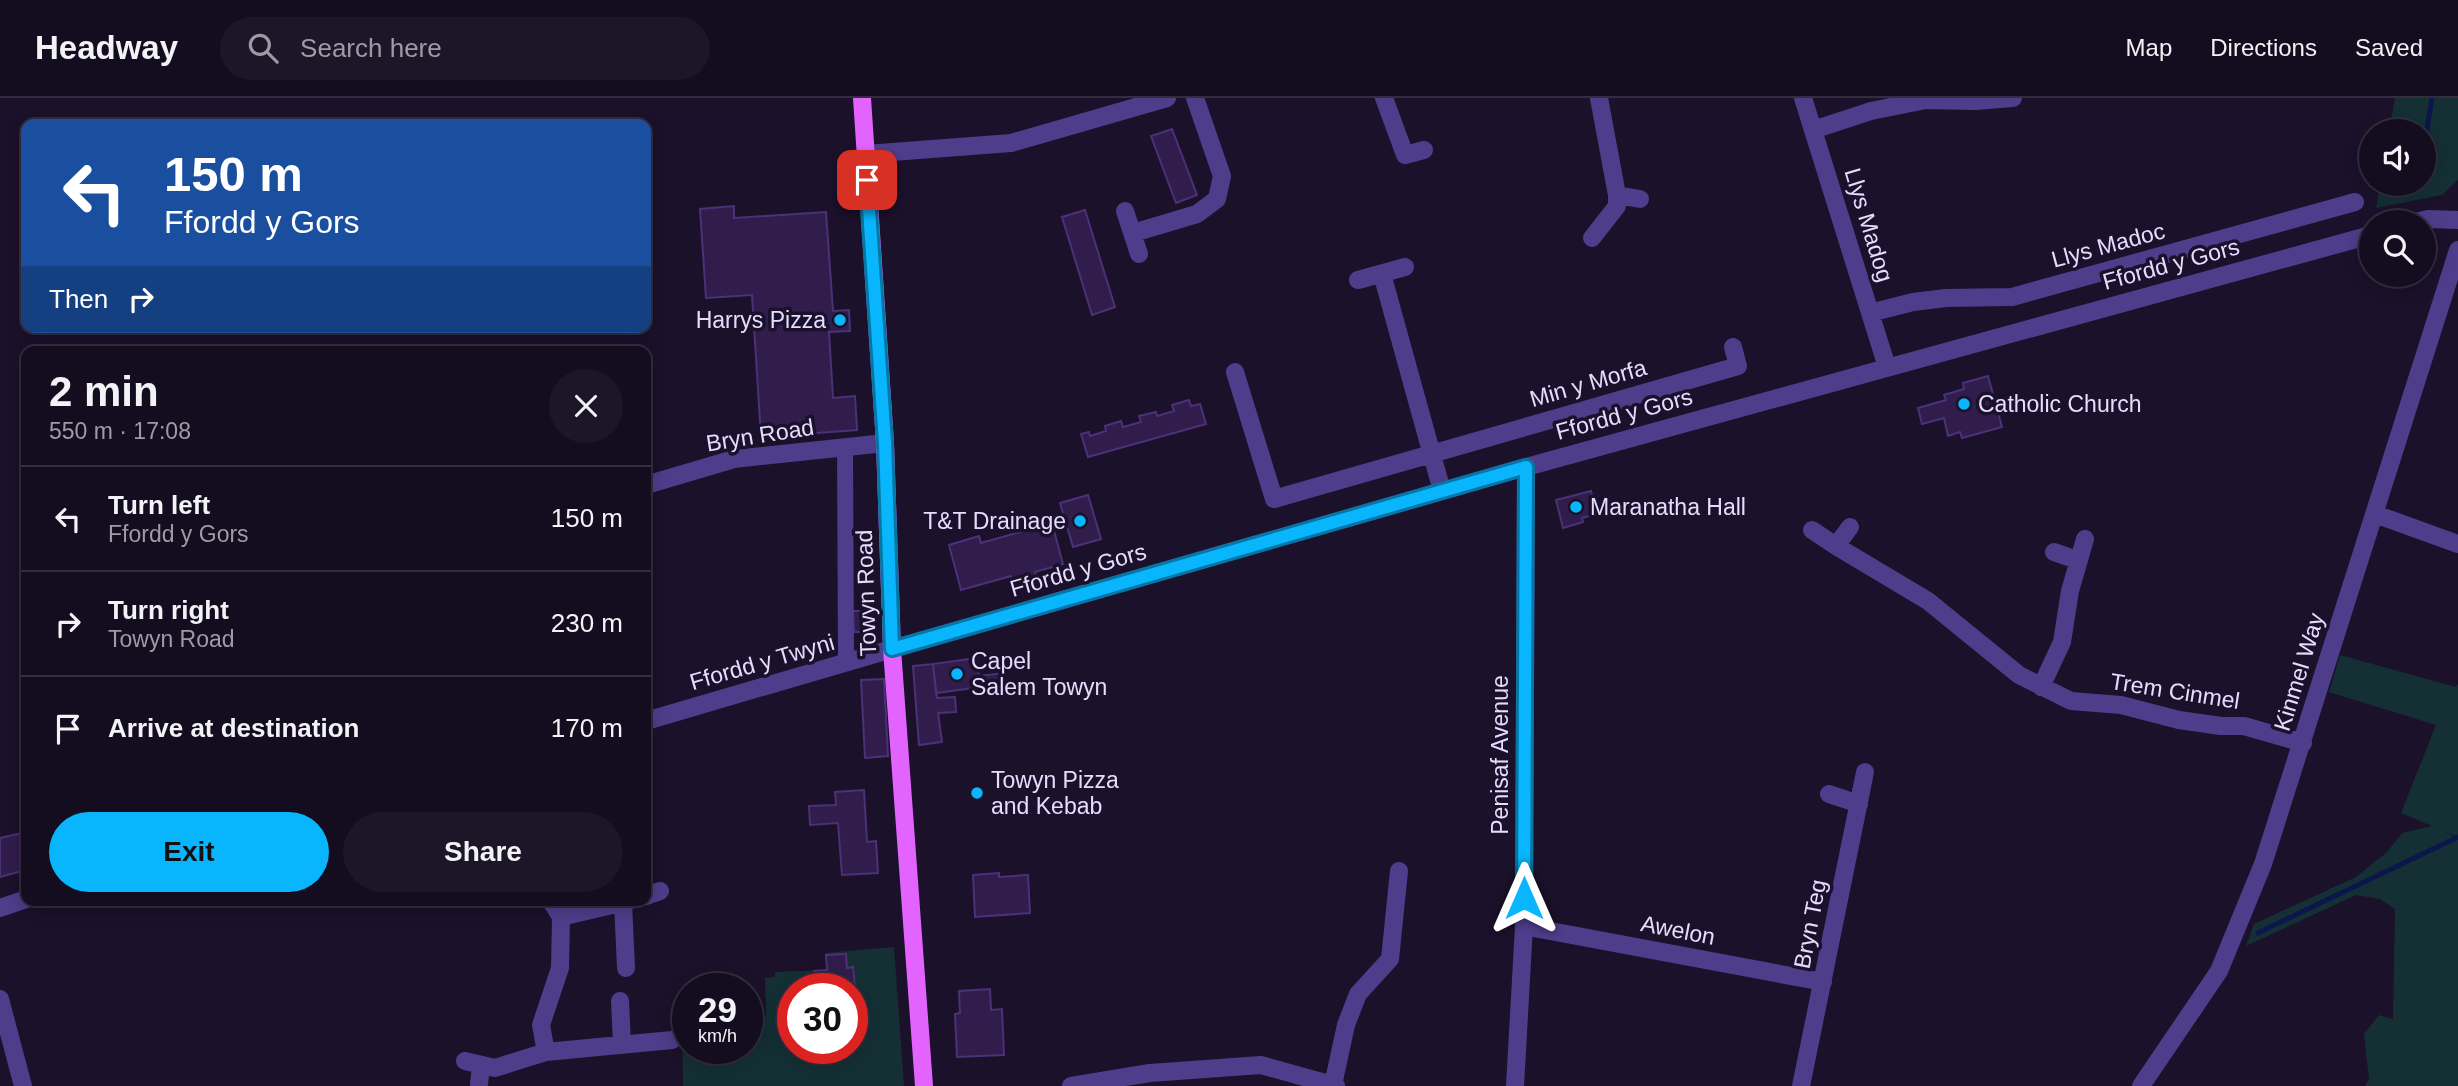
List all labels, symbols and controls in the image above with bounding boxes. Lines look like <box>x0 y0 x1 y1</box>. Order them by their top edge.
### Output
search box <box>220 17 710 80</box>
text: Headway <box>35 29 178 66</box>
icon: search <box>244 29 282 67</box>
text: Search here <box>300 33 442 63</box>
text: Map <box>2126 34 2172 61</box>
text: Directions <box>2210 34 2317 61</box>
text: Saved <box>2355 34 2423 61</box>
map controls <box>2359 119 2436 287</box>
button: sound <box>2359 119 2436 196</box>
icon: left <box>49 147 140 238</box>
text: 150 m <box>164 147 303 201</box>
pin <box>837 150 897 210</box>
icon: arrive <box>848 161 886 199</box>
street label: Llys Madog <box>1839 165 1899 285</box>
text: Ffordd y Gors <box>164 204 360 240</box>
button: search <box>2359 210 2436 287</box>
street label: Llys Madoc <box>2048 217 2168 273</box>
street label: Ffordd y Gors <box>2100 233 2242 295</box>
icon: right <box>122 280 160 318</box>
text: Then <box>49 284 108 314</box>
place label: Harrys Pizza <box>696 307 826 333</box>
marker: Harrys Pizza <box>832 312 848 328</box>
street label: Min y Morfa <box>1527 354 1650 412</box>
text: 2 min <box>49 368 159 415</box>
button: close <box>549 369 623 443</box>
street label: Ffordd y Gors <box>1553 383 1695 445</box>
place label: Catholic Church <box>1978 391 2142 417</box>
marker: Catholic Church <box>1956 396 1972 412</box>
street label: Bryn Road <box>704 414 816 456</box>
text: 550 m · 17:08 <box>49 418 191 444</box>
text: Turn left <box>108 490 210 520</box>
place label: Maranatha Hall <box>1590 494 1746 520</box>
marker: Maranatha Hall <box>1568 499 1584 515</box>
icon: left <box>49 500 87 538</box>
text: 150 m <box>551 503 623 533</box>
place label: T&T Drainage <box>923 508 1066 534</box>
marker: T&T Drainage <box>1072 513 1088 529</box>
text: Ffordd y Gors <box>108 521 249 547</box>
street label: Towyn Road <box>851 529 881 657</box>
street label: Ffordd y Gors <box>1007 538 1149 602</box>
text: Turn right <box>108 595 229 625</box>
icon: right <box>49 605 87 643</box>
text: 230 m <box>551 608 623 638</box>
street label: Kinmel Way <box>2269 609 2329 734</box>
text: Towyn Road <box>108 626 235 652</box>
street label: Ffordd y Twyni <box>687 629 837 695</box>
place label: Capel Salem Towyn <box>971 648 1107 700</box>
marker: Capel Salem Towyn <box>949 666 965 682</box>
street label: Trem Cinmel <box>2108 668 2242 714</box>
street label: Penisaf Avenue <box>1487 675 1513 835</box>
icon: arrive <box>49 710 87 748</box>
text: Arrive at destination <box>108 713 359 743</box>
text: 170 m <box>551 713 623 743</box>
place label: Towyn Pizza and Kebab <box>991 767 1119 819</box>
marker: Towyn Pizza and Kebab <box>969 785 985 801</box>
button: Exit <box>49 812 329 892</box>
button: Share <box>343 812 623 892</box>
position arrow <box>1487 861 1561 935</box>
street label: Bryn Teg <box>1789 877 1831 971</box>
street label: Awelon <box>1639 910 1717 950</box>
speed limit sign: 30 <box>777 973 868 1064</box>
text: 29 <box>698 990 737 1029</box>
text: km/h <box>698 1026 737 1046</box>

